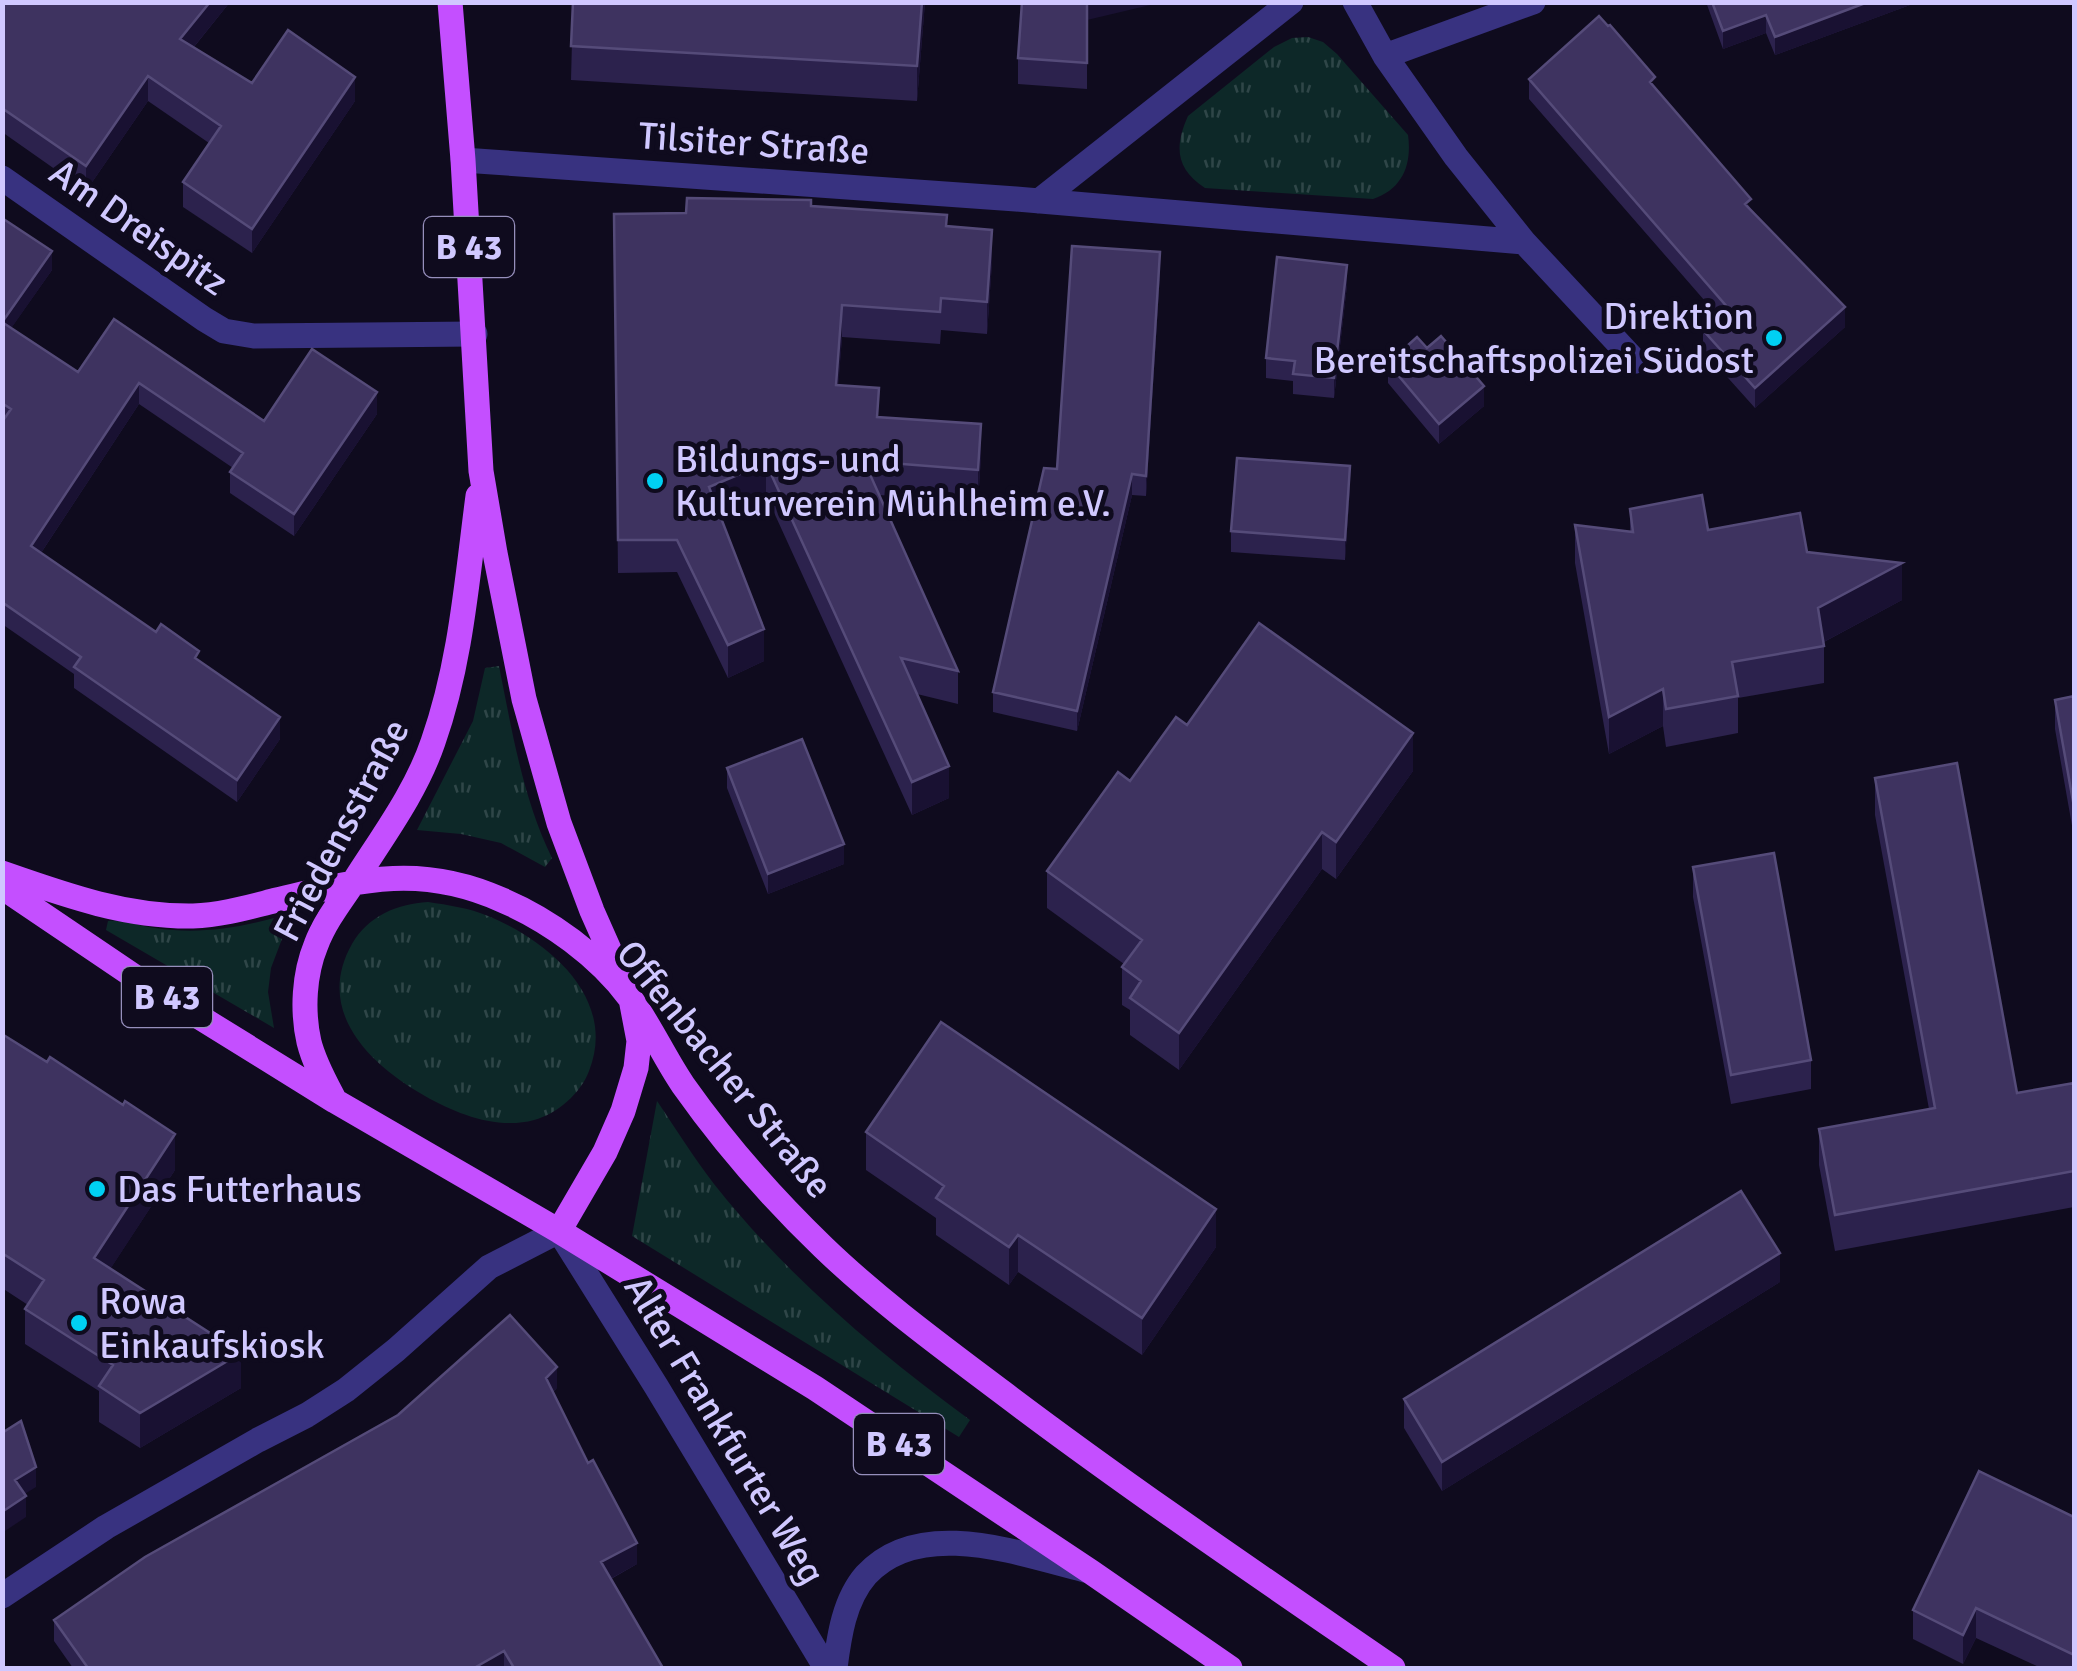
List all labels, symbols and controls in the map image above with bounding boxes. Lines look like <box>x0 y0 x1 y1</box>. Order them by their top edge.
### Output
street label: Tilsiter Straße <box>637 112 871 175</box>
street label: Am Dreispitz <box>41 149 237 306</box>
road number: B 43 <box>424 217 514 277</box>
place label: Direktion Bereitschaftspolizei Südost <box>1313 293 1754 384</box>
marker: Direktion Bereitschaftspolizei Südost <box>1763 327 1785 349</box>
place label: Bildungs- und Kulturverein Mühlheim e.V. <box>675 436 1111 527</box>
marker: Bildungs- und Kulturverein Mühlheim e.V. <box>644 470 666 492</box>
street label: Friedensstraße <box>263 711 420 950</box>
street label: Offenbacher Straße <box>606 931 843 1208</box>
road number: B 43 <box>122 967 212 1027</box>
place label: Das Futterhaus <box>117 1166 362 1213</box>
marker: Das Futterhaus <box>86 1178 108 1200</box>
street label: Alter Frankfurter Weg <box>614 1267 835 1593</box>
place label: Rowa Einkaufskiosk <box>99 1278 325 1369</box>
marker: Rowa Einkaufskiosk <box>68 1312 90 1334</box>
road number: B 43 <box>854 1414 944 1474</box>

